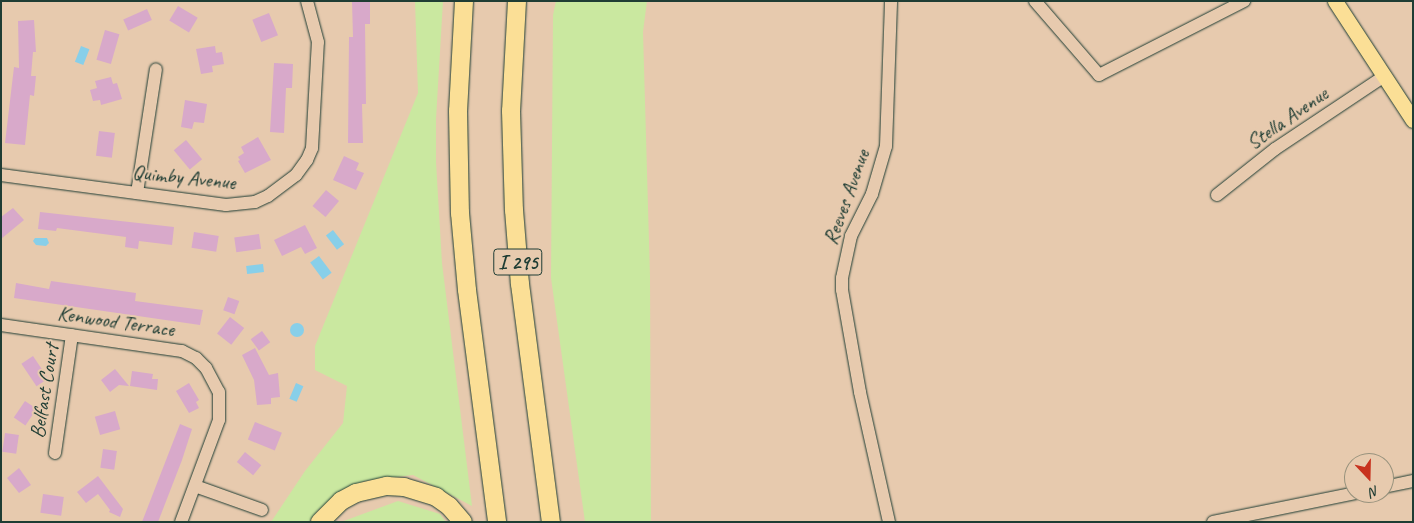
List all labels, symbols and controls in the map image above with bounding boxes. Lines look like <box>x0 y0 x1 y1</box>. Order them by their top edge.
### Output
street label: Stella Avenue <box>1242 81 1332 155</box>
street label: Reeves Avenue <box>817 146 875 248</box>
street label: Quimby Avenue <box>131 159 237 195</box>
road number: I 295 <box>493 244 543 280</box>
street label: Kenwood Terrace <box>56 300 176 342</box>
street label: Belfast Court <box>24 342 64 440</box>
north arrow <box>1344 453 1394 503</box>
text: N <box>1367 482 1381 501</box>

